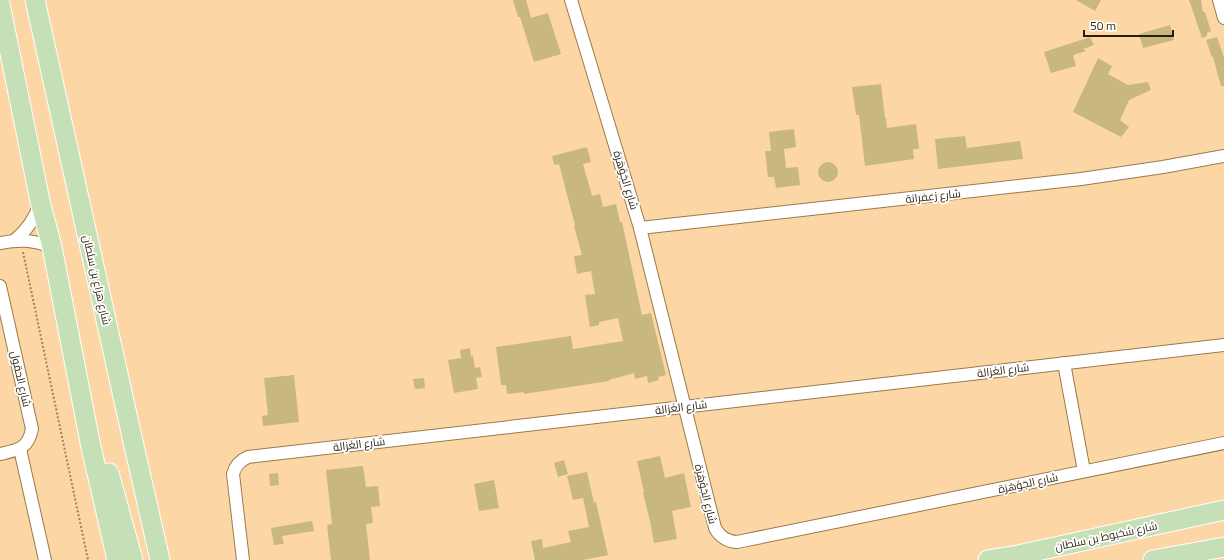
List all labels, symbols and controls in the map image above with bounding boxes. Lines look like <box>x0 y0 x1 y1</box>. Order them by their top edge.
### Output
scale bar <box>1084 12 1173 38</box>
text: 50 m <box>1090 16 1116 35</box>
street label: شارع الجَوْهَرَة <box>609 148 643 212</box>
street label: شارع زعفرانة <box>904 185 962 207</box>
street label: شارع هزاع بن سلطان <box>79 234 115 326</box>
street label: شارع الحقول <box>7 349 35 409</box>
street label: شارع الغَزالة <box>976 359 1030 381</box>
street label: شارع الغَزالة <box>654 396 708 418</box>
street label: شارع الغَزالة <box>332 433 386 455</box>
street label: شارع الجَوْهَرَة <box>691 462 721 526</box>
street label: شارع الجَوْهَرَة <box>996 469 1060 497</box>
street label: شارع شخبوط بن سلطان <box>1053 517 1159 555</box>

